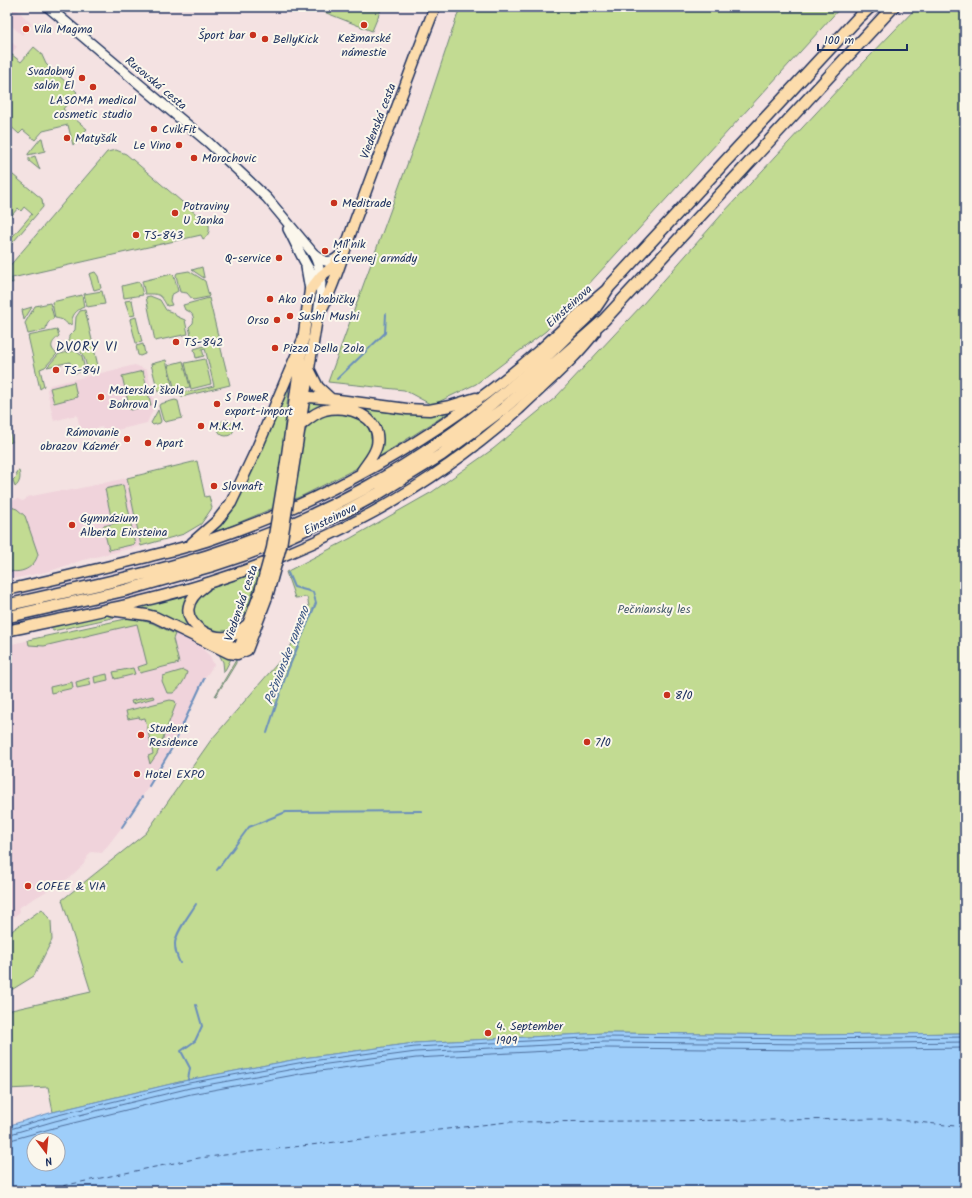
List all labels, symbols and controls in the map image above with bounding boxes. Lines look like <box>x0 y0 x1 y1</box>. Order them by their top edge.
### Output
place label: Vila Magma <box>34 20 93 39</box>
marker: Kežmarské námestie <box>359 20 369 30</box>
marker: Vila Magma <box>21 24 31 34</box>
place label: Šport bar <box>198 26 246 45</box>
scale bar <box>818 26 907 52</box>
place label: Kežmarské námestie <box>338 29 391 62</box>
marker: Šport bar <box>248 30 258 40</box>
place label: BellyKick <box>273 30 319 49</box>
text: 100 m <box>824 31 855 50</box>
marker: BellyKick <box>260 34 270 44</box>
street label: Rusovská cesta <box>121 52 191 115</box>
place label: Svadobný salón El <box>27 62 75 95</box>
marker: Svadobný salón El <box>77 73 87 83</box>
street label: Viedenská cesta <box>355 80 402 162</box>
marker: LASOMA medical cosmetic studio <box>88 82 98 92</box>
place label: LASOMA medical cosmetic studio <box>50 91 136 124</box>
place label: CvikFit <box>162 120 197 139</box>
marker: CvikFit <box>149 124 159 134</box>
place label: Matyšák <box>75 129 117 148</box>
marker: Matyšák <box>62 133 72 143</box>
place label: Le Vino <box>133 136 171 155</box>
marker: Le Vino <box>174 140 184 150</box>
place label: Morochovic <box>202 149 257 168</box>
marker: Morochovic <box>189 153 199 163</box>
place label: Meditrade <box>342 194 392 213</box>
place label: Potraviny U Janka <box>183 197 230 230</box>
marker: Meditrade <box>329 198 339 208</box>
marker: Potraviny U Janka <box>170 208 180 218</box>
place label: TS-843 <box>144 226 183 245</box>
marker: TS-843 <box>131 230 141 240</box>
place label: Míľnik Červenej armády <box>333 235 418 268</box>
marker: Míľnik Červenej armády <box>320 246 330 256</box>
place label: Q-service <box>225 249 272 268</box>
marker: Q-service <box>274 253 284 263</box>
street label: Einsteinova <box>542 280 597 332</box>
place label: Ako od babičky <box>278 290 355 309</box>
marker: Ako od babičky <box>265 294 275 304</box>
place label: Sushi Mushi <box>298 307 360 326</box>
place label: Orso <box>247 311 269 330</box>
marker: Sushi Mushi <box>285 311 295 321</box>
marker: Orso <box>272 315 282 325</box>
place label: TS-842 <box>184 333 223 352</box>
district label: DVORY VI <box>56 337 118 358</box>
marker: TS-842 <box>171 337 181 347</box>
place label: Pizza Della Zola <box>283 339 365 358</box>
marker: Pizza Della Zola <box>270 343 280 353</box>
place label: TS-841 <box>64 361 100 380</box>
marker: TS-841 <box>51 365 61 375</box>
place label: Materská škola Bohrova 1 <box>109 381 184 414</box>
place label: S PoweR export-import <box>225 388 293 421</box>
marker: Materská škola Bohrova 1 <box>96 392 106 402</box>
marker: S PoweR export-import <box>212 399 222 409</box>
place label: M.K.M. <box>209 417 244 436</box>
marker: M.K.M. <box>196 421 206 431</box>
place label: Rámovanie obrazov Kázmér <box>40 423 120 456</box>
marker: Rámovanie obrazov Kázmér <box>122 434 132 444</box>
place label: Apart <box>156 434 184 453</box>
marker: Apart <box>143 438 153 448</box>
place label: Slovnaft <box>222 477 263 496</box>
marker: Slovnaft <box>209 481 219 491</box>
street label: Einsteinova <box>301 498 360 540</box>
place label: Gymnázium Alberta Einsteina <box>80 509 168 542</box>
marker: Gymnázium Alberta Einsteina <box>67 520 77 530</box>
street label: Viedenská cesta <box>220 562 264 644</box>
park label: Pečniansky les <box>617 600 691 619</box>
water label: Pečnianske rameno <box>259 602 316 708</box>
place label: 8/0 <box>675 686 692 705</box>
marker: 8/0 <box>662 690 672 700</box>
place label: Student Residence <box>149 719 199 752</box>
marker: Student Residence <box>136 730 146 740</box>
place label: 7/0 <box>595 733 611 752</box>
marker: 7/0 <box>582 737 592 747</box>
place label: Hotel EXPO <box>145 765 205 784</box>
marker: Hotel EXPO <box>132 769 142 779</box>
place label: COFEE & VIA <box>36 877 106 896</box>
marker: COFEE & VIA <box>23 881 33 891</box>
place label: 4. September 1909 <box>496 1017 564 1050</box>
marker: 4. September 1909 <box>483 1028 493 1038</box>
north arrow <box>26 1132 66 1172</box>
text: N <box>43 1151 54 1170</box>

